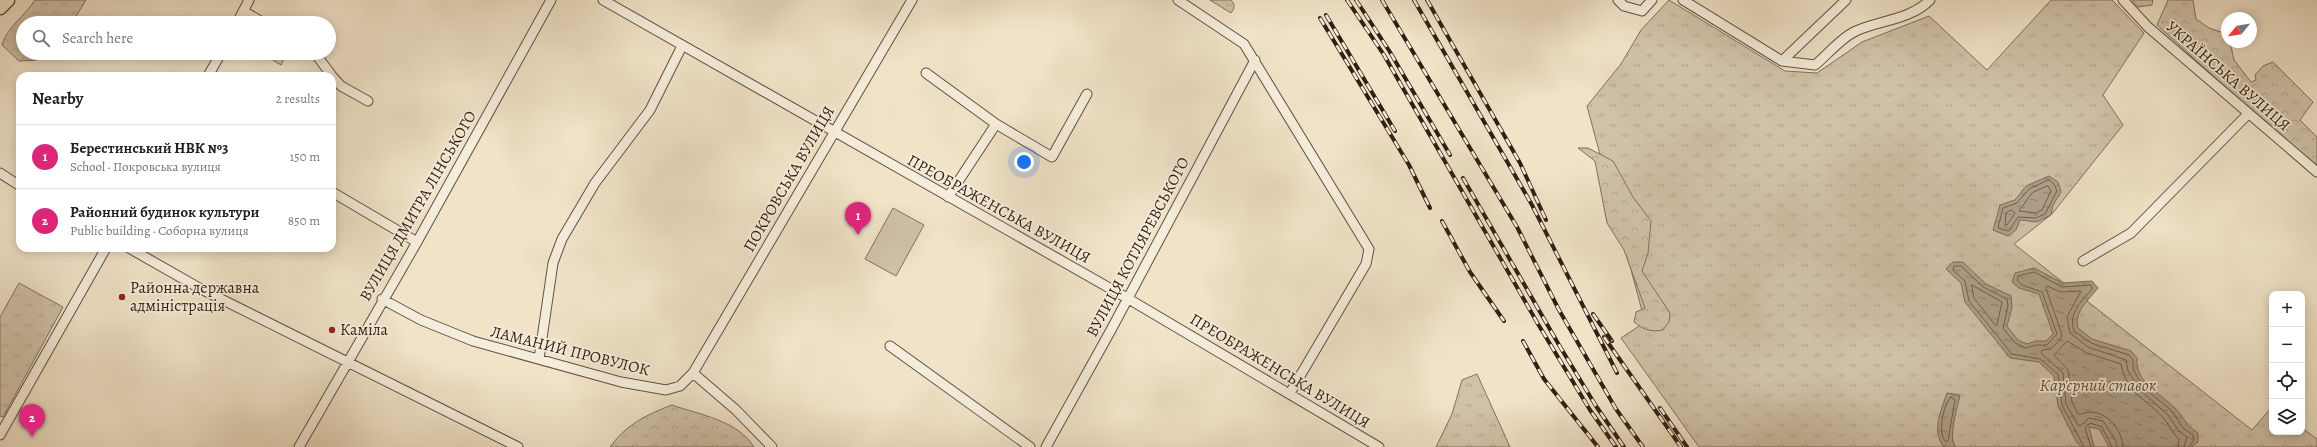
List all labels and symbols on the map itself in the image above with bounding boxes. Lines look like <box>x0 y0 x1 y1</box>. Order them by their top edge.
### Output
north arrow <box>2221 12 2257 48</box>
street label: УКРАЇНСЬКА ВУЛИЦЯ <box>2161 16 2295 136</box>
street label: ПОКРОВСЬКА ВУЛИЦЯ <box>738 102 840 256</box>
street label: ВУЛИЦЯ ДМИТРА ЛІНСЬКОГО <box>354 107 482 305</box>
street label: ПРЕОБРАЖЕНСЬКА ВУЛИЦЯ <box>903 149 1095 269</box>
your location <box>1014 152 1034 172</box>
street label: ВУЛИЦЯ КОТЛЯРЕВСЬКОГО <box>1081 153 1195 341</box>
pin: 1 <box>845 202 871 235</box>
place label: Районна державна адміністрація <box>130 277 260 317</box>
marker: Районна державна адміністрація <box>117 292 127 302</box>
street label: ПРЕОБРАЖЕНСЬКА ВУЛИЦЯ <box>1186 308 1374 434</box>
place label: Каміла <box>340 319 389 341</box>
street label: ЛАМАНИЙ ПРОВУЛОК <box>488 321 652 382</box>
marker: Каміла <box>327 325 337 335</box>
water label: Кар'єрний ставок <box>2040 374 2157 397</box>
pin: 2 <box>19 404 45 437</box>

